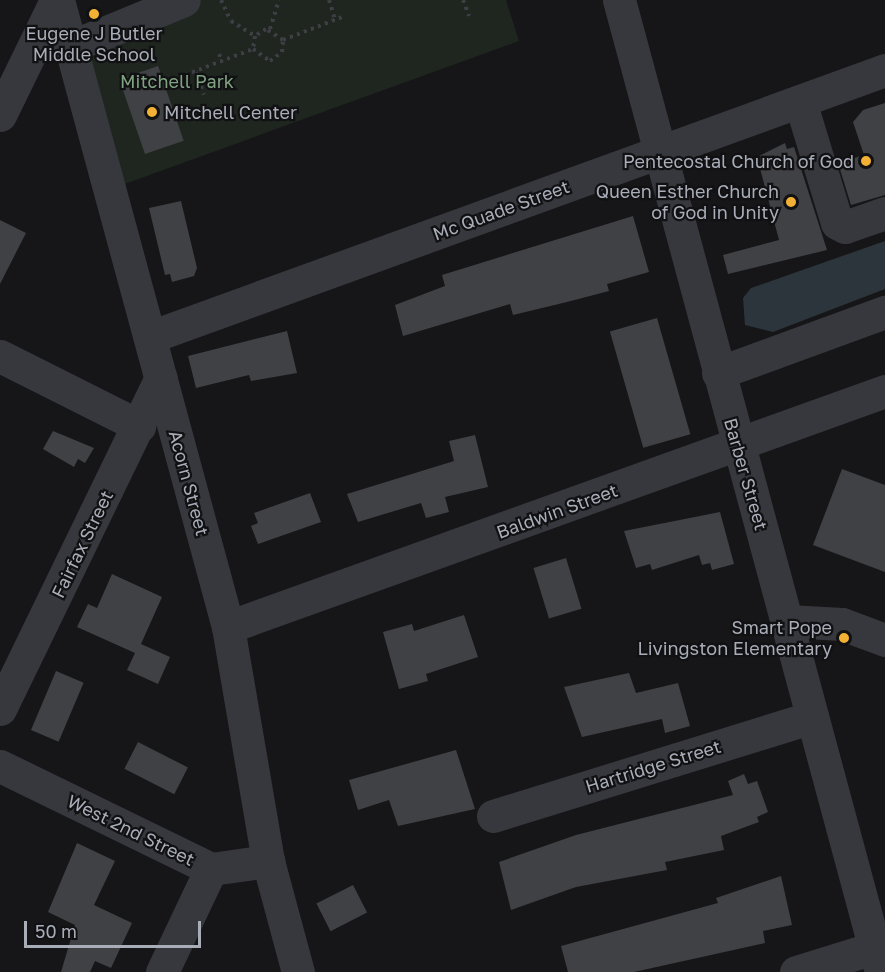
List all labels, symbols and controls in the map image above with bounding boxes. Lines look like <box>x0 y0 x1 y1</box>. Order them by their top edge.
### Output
marker: Eugene J Butler Middle School <box>87 7 101 21</box>
place label: Eugene J Butler Middle School <box>25 23 163 66</box>
park label: Mitchell Park <box>120 70 234 92</box>
place label: Mitchell Center <box>164 101 297 123</box>
marker: Mitchell Center <box>145 105 159 119</box>
place label: Pentecostal Church of God <box>623 150 854 172</box>
marker: Pentecostal Church of God <box>859 154 873 168</box>
street label: Mc Quade Street <box>430 175 572 245</box>
place label: Queen Esther Church of God in Unity <box>596 181 779 224</box>
marker: Queen Esther Church of God in Unity <box>784 195 798 209</box>
street label: Barber Street <box>720 415 772 533</box>
street label: Acorn Street <box>165 428 213 538</box>
street label: Baldwin Street <box>494 479 620 543</box>
street label: Fairfax Street <box>47 487 117 601</box>
place label: Smart Pope Livingston Elementary <box>637 617 832 660</box>
marker: Smart Pope Livingston Elementary <box>837 631 851 645</box>
street label: Hartridge Street <box>583 735 723 797</box>
street label: West 2nd Street <box>64 790 198 870</box>
scale bar <box>27 909 204 947</box>
text: 50 m <box>35 920 77 942</box>

